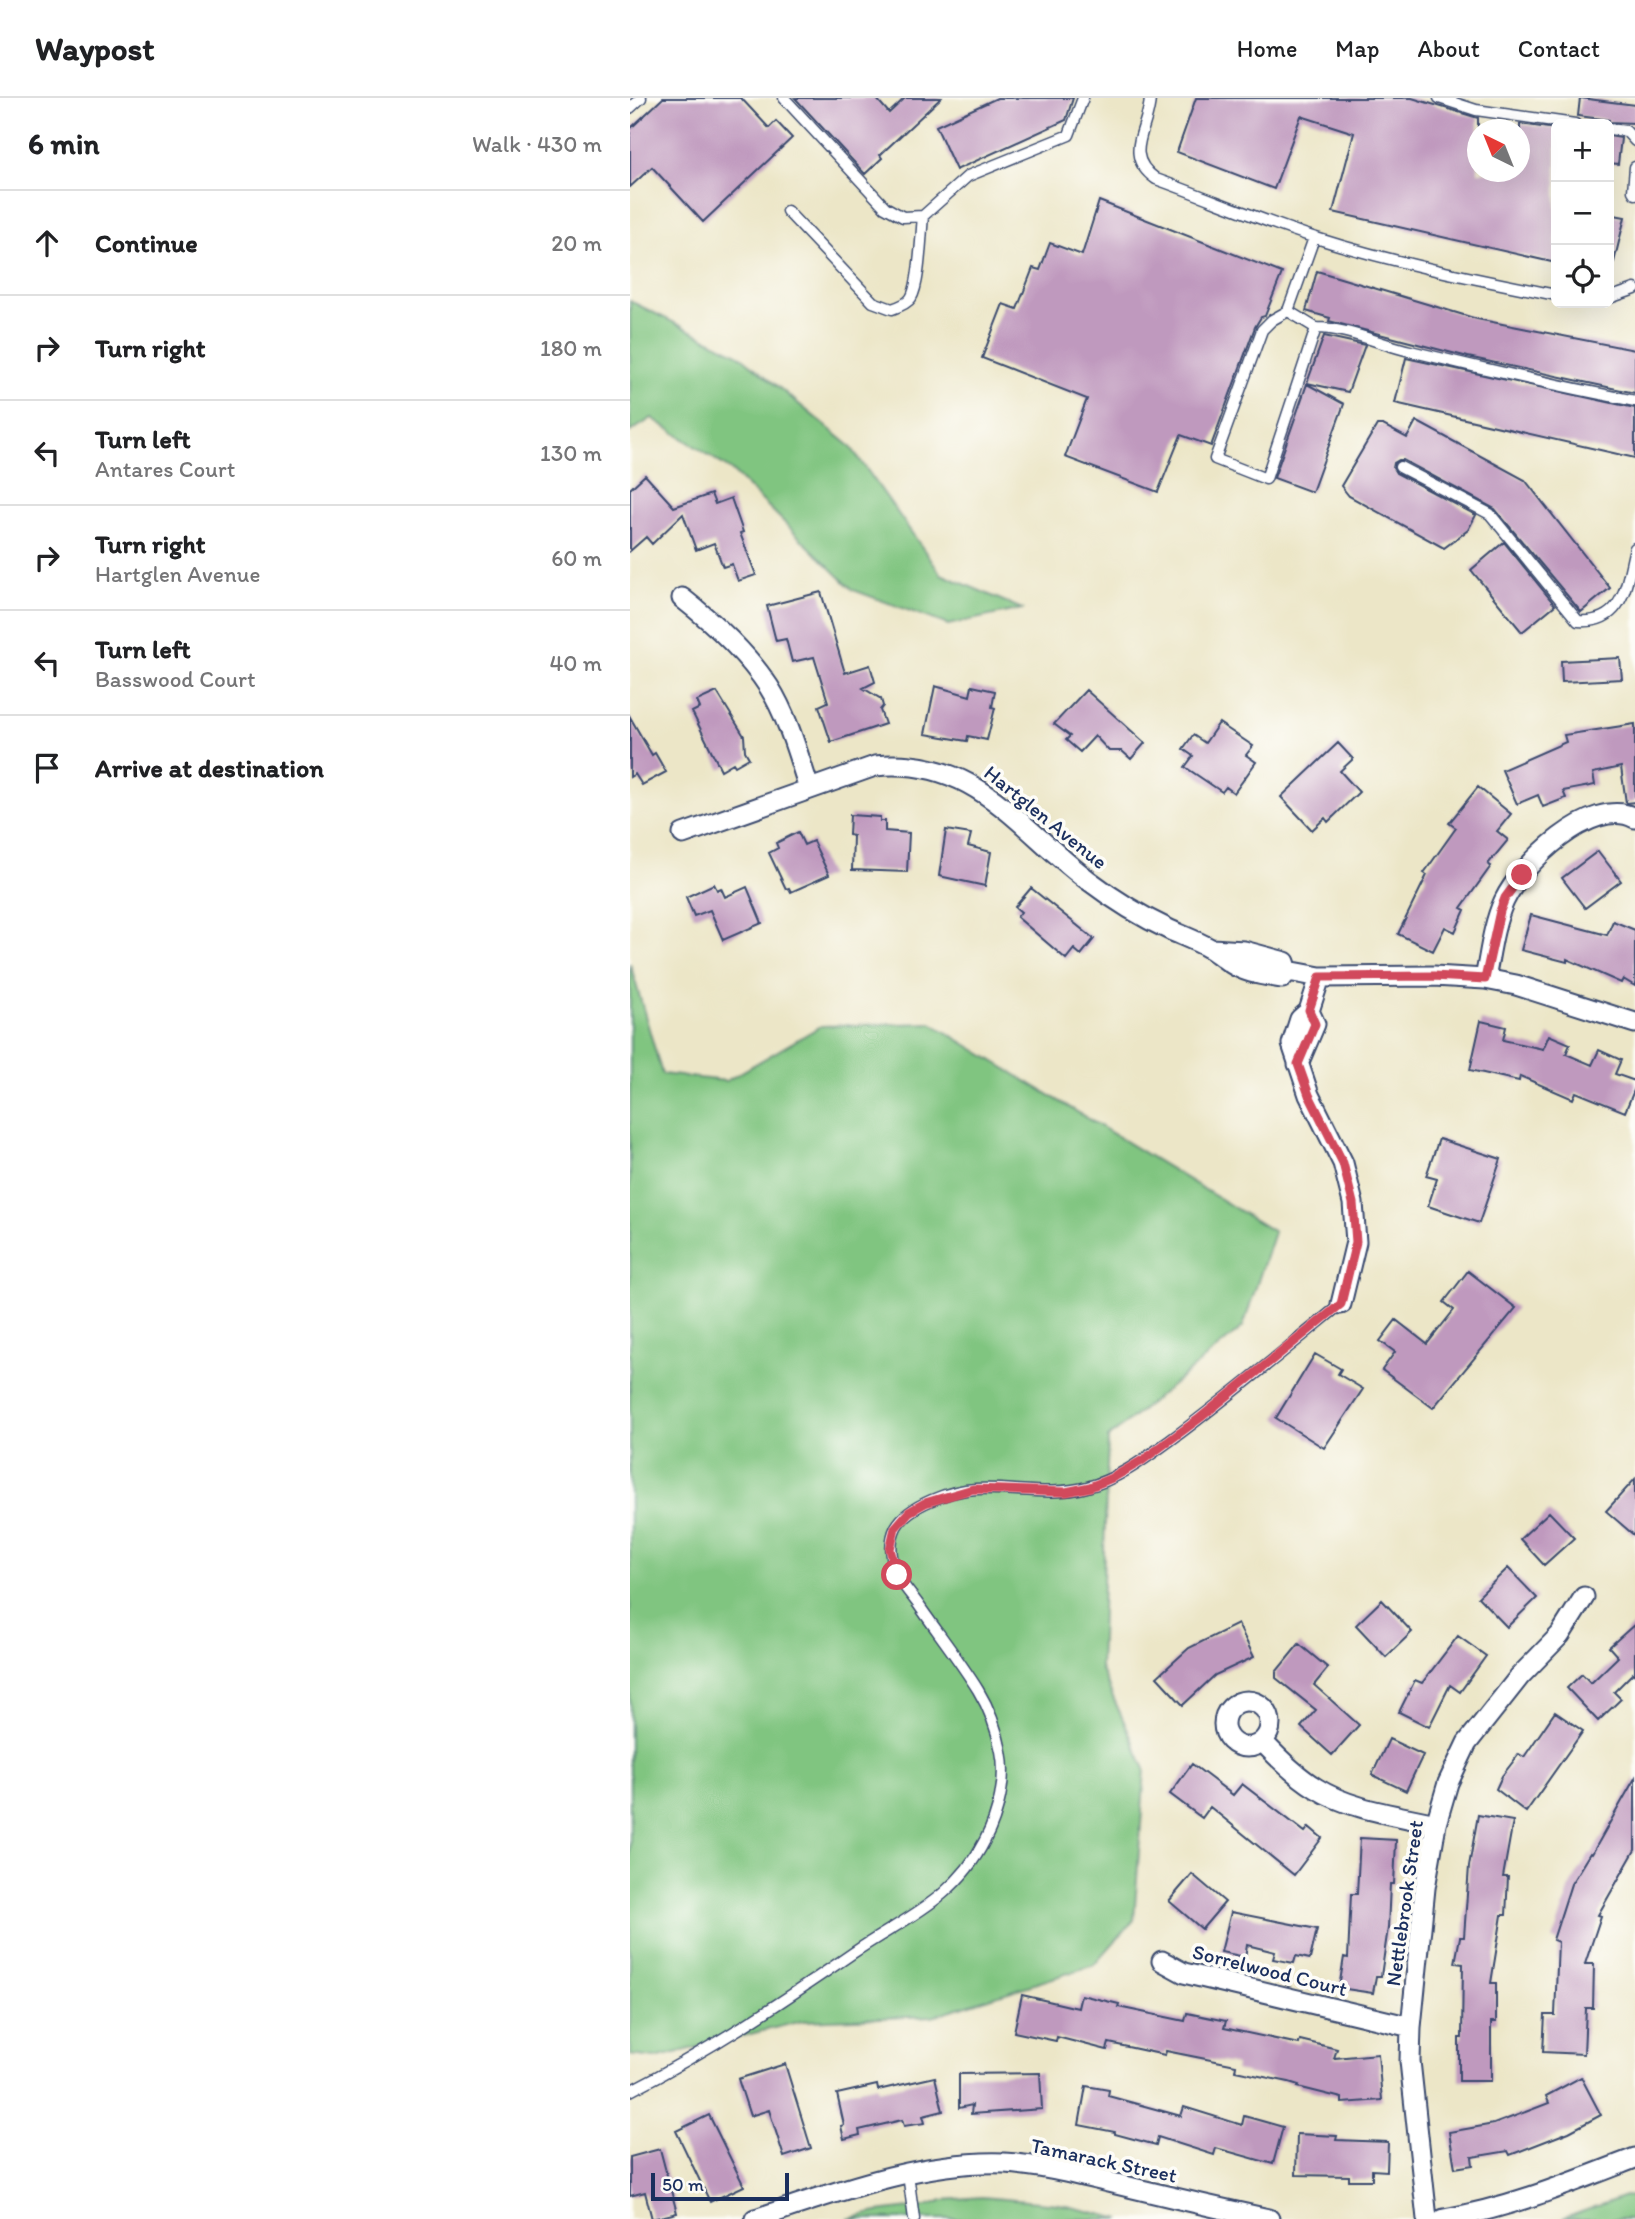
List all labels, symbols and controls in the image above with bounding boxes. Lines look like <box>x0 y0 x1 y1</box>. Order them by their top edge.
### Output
text: Waypost <box>35 29 155 68</box>
text: Home <box>1237 34 1297 63</box>
text: Map <box>1335 34 1379 63</box>
text: About <box>1417 34 1480 63</box>
text: Contact <box>1518 34 1600 63</box>
north arrow <box>1467 119 1530 182</box>
map controls <box>1551 119 1614 308</box>
button: + <box>1551 119 1614 182</box>
text: 6 min <box>28 125 100 162</box>
text: Walk · 430 m <box>472 130 602 158</box>
button: − <box>1551 182 1614 245</box>
icon: ahead <box>28 224 66 262</box>
text: Continue <box>95 227 198 259</box>
text: 20 m <box>551 229 602 257</box>
button: locate <box>1551 245 1614 308</box>
icon: right <box>28 329 66 367</box>
text: Turn right <box>95 332 206 364</box>
text: 180 m <box>540 334 602 362</box>
text: Turn left <box>95 423 191 455</box>
icon: left <box>28 434 66 472</box>
text: 130 m <box>540 439 602 467</box>
text: Antares Court <box>95 455 235 483</box>
text: Turn right <box>95 528 206 560</box>
icon: right <box>28 539 66 577</box>
text: 60 m <box>551 544 602 572</box>
text: Hartglen Avenue <box>95 560 260 588</box>
text: Turn left <box>95 633 191 665</box>
icon: left <box>28 644 66 682</box>
text: 40 m <box>549 649 602 677</box>
text: Basswood Court <box>95 665 256 693</box>
icon: arrive <box>28 749 66 787</box>
text: Arrive at destination <box>95 752 324 784</box>
street label: Hartglen Avenue <box>979 760 1113 874</box>
route end <box>1506 859 1537 890</box>
route start <box>881 1559 912 1590</box>
street label: Nettlebrook Street <box>1380 1818 1428 1988</box>
street label: Sorrelwood Court <box>1190 1939 1350 2001</box>
street label: Tamarack Street <box>1029 2132 1179 2188</box>
scale bar <box>651 2170 789 2202</box>
text: 50 m <box>662 2173 704 2196</box>

